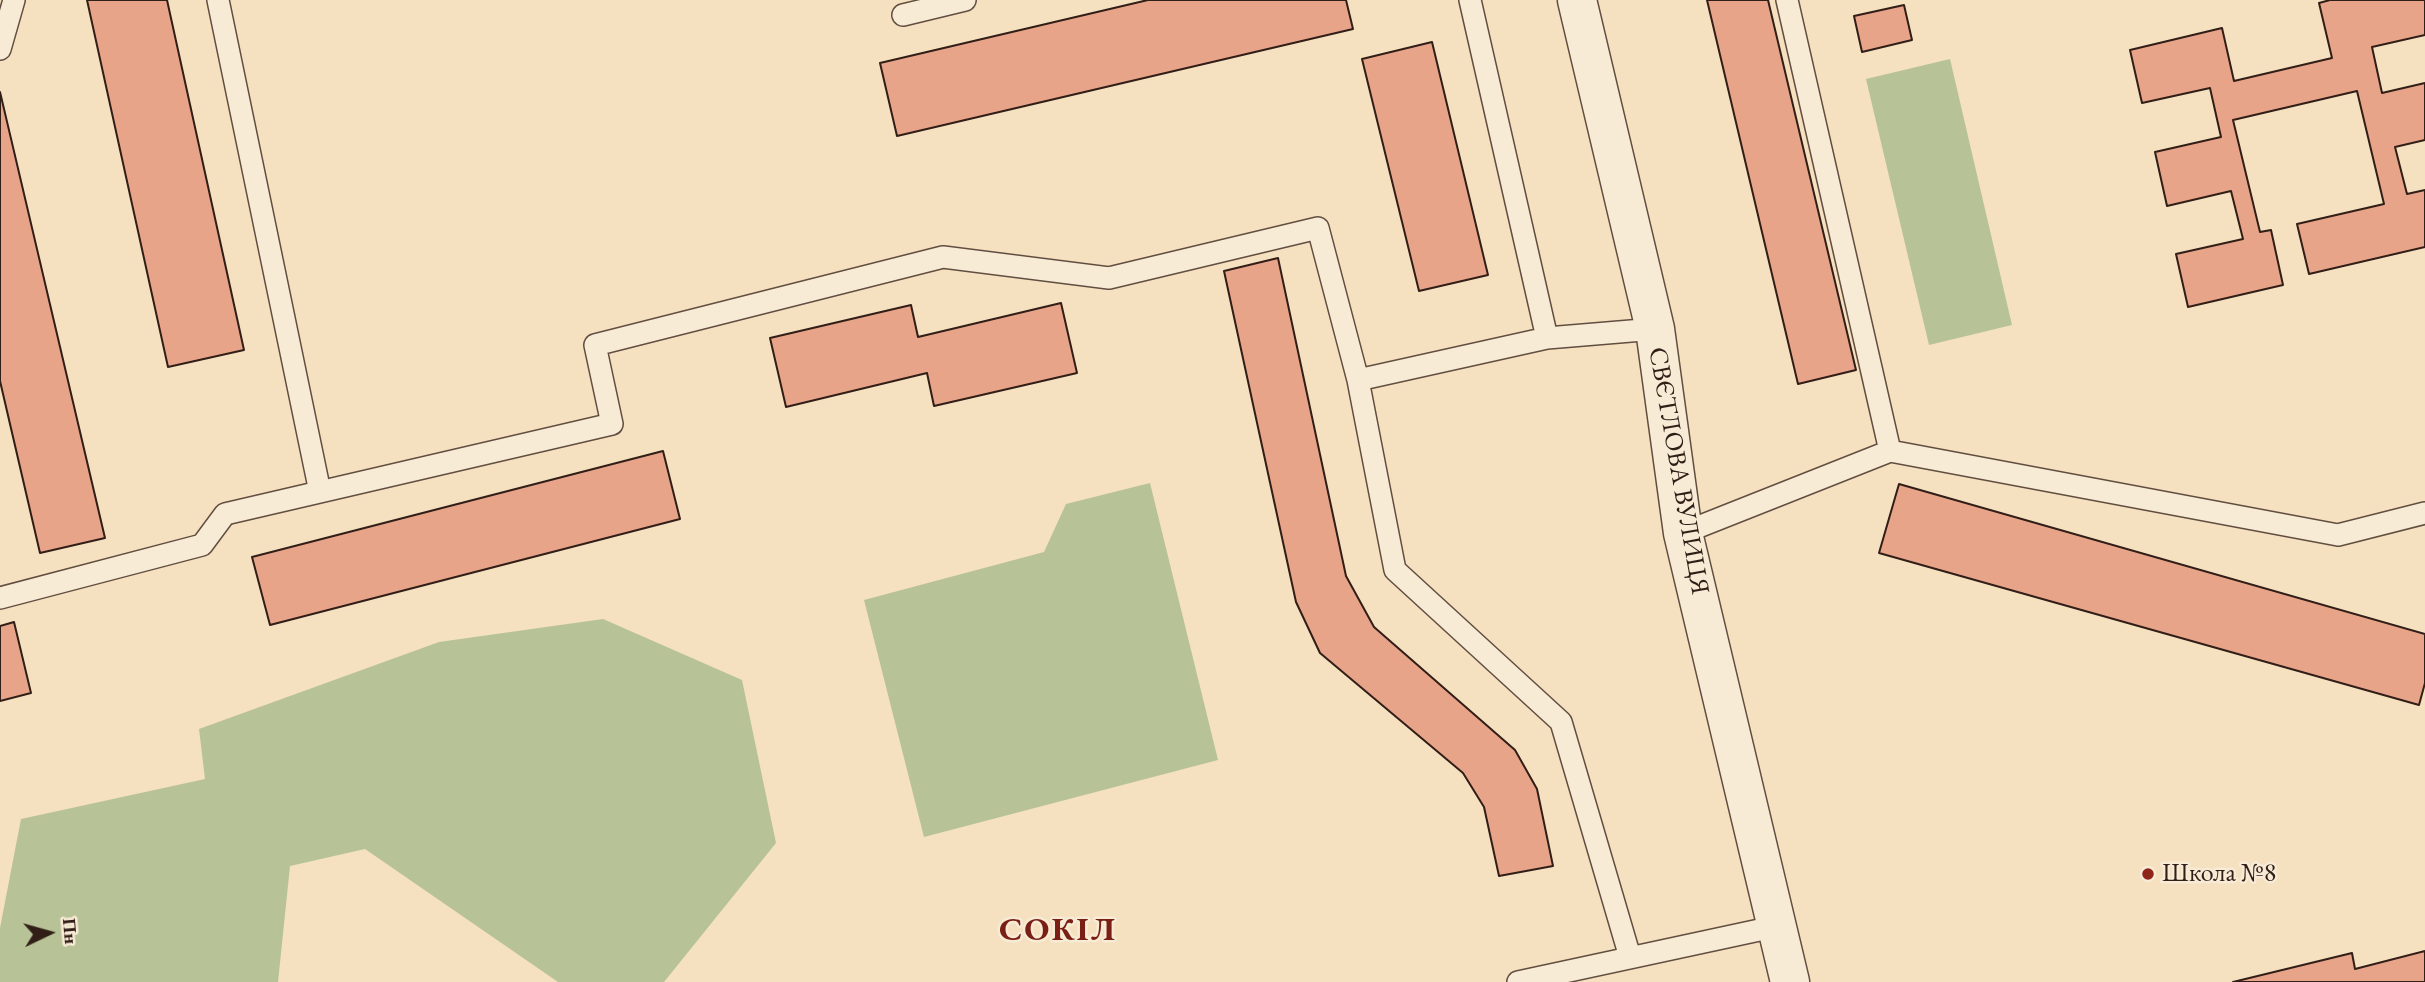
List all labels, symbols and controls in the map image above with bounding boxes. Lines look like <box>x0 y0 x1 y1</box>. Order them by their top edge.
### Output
street label: СВЄТЛОВА ВУЛИЦЯ <box>1641 345 1715 597</box>
place label: Школа №8 <box>2162 858 2276 890</box>
marker: Школа №8 <box>2140 866 2156 882</box>
north arrow <box>14 898 84 968</box>
district label: СОКІЛ <box>1000 911 1116 951</box>
text: Пн <box>57 917 84 945</box>

